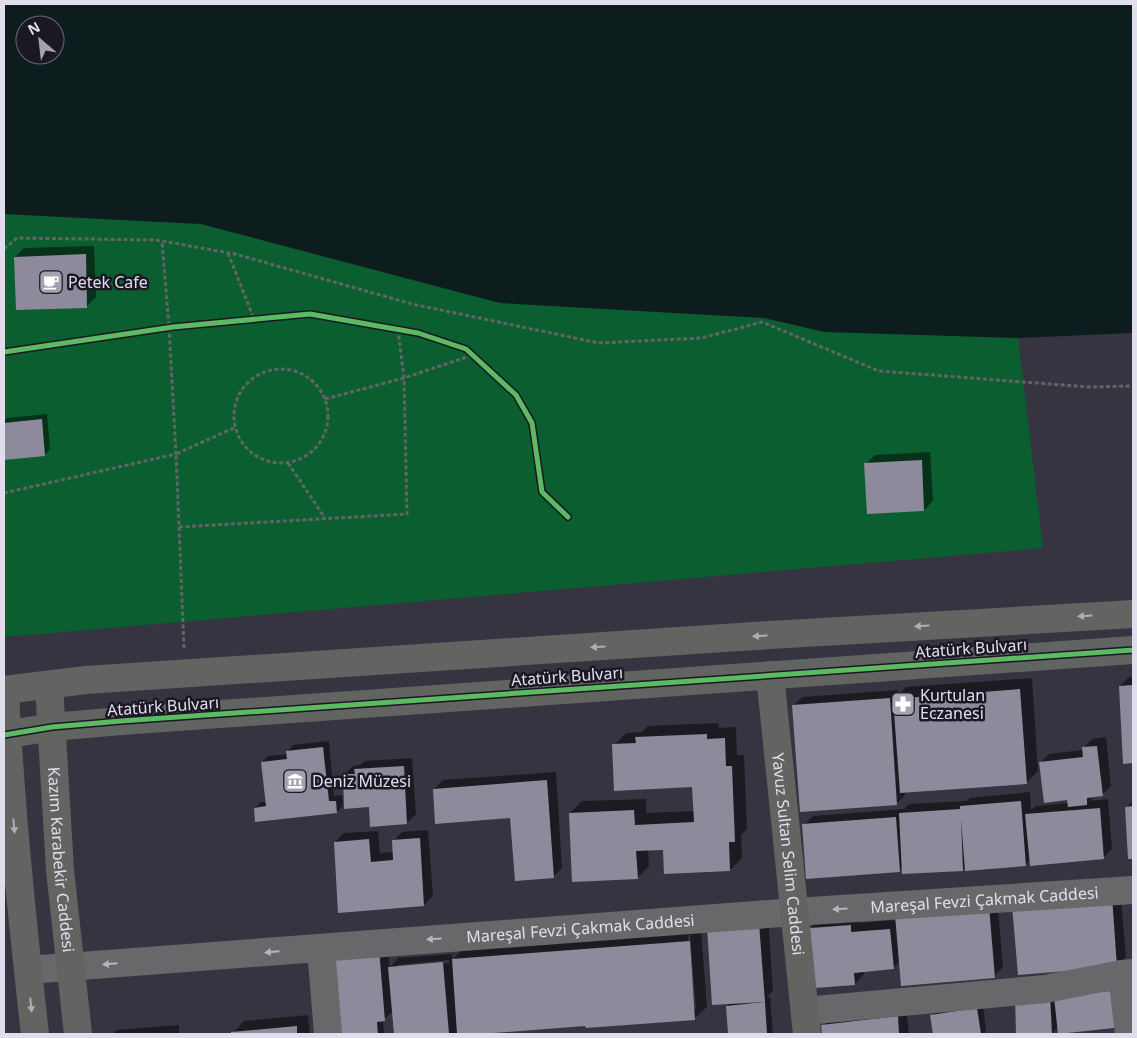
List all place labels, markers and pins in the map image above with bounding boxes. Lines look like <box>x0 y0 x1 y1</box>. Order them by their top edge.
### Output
cafe icon: Petek Cafe <box>38 269 64 295</box>
place label: Petek Cafe <box>68 271 148 293</box>
place label: Kurtulan Eczanesi <box>920 684 985 724</box>
pharmacy icon: Kurtulan Eczanesi <box>890 691 916 717</box>
museum icon: Deniz Müzesi <box>282 768 308 794</box>
place label: Deniz Müzesi <box>312 770 411 792</box>

